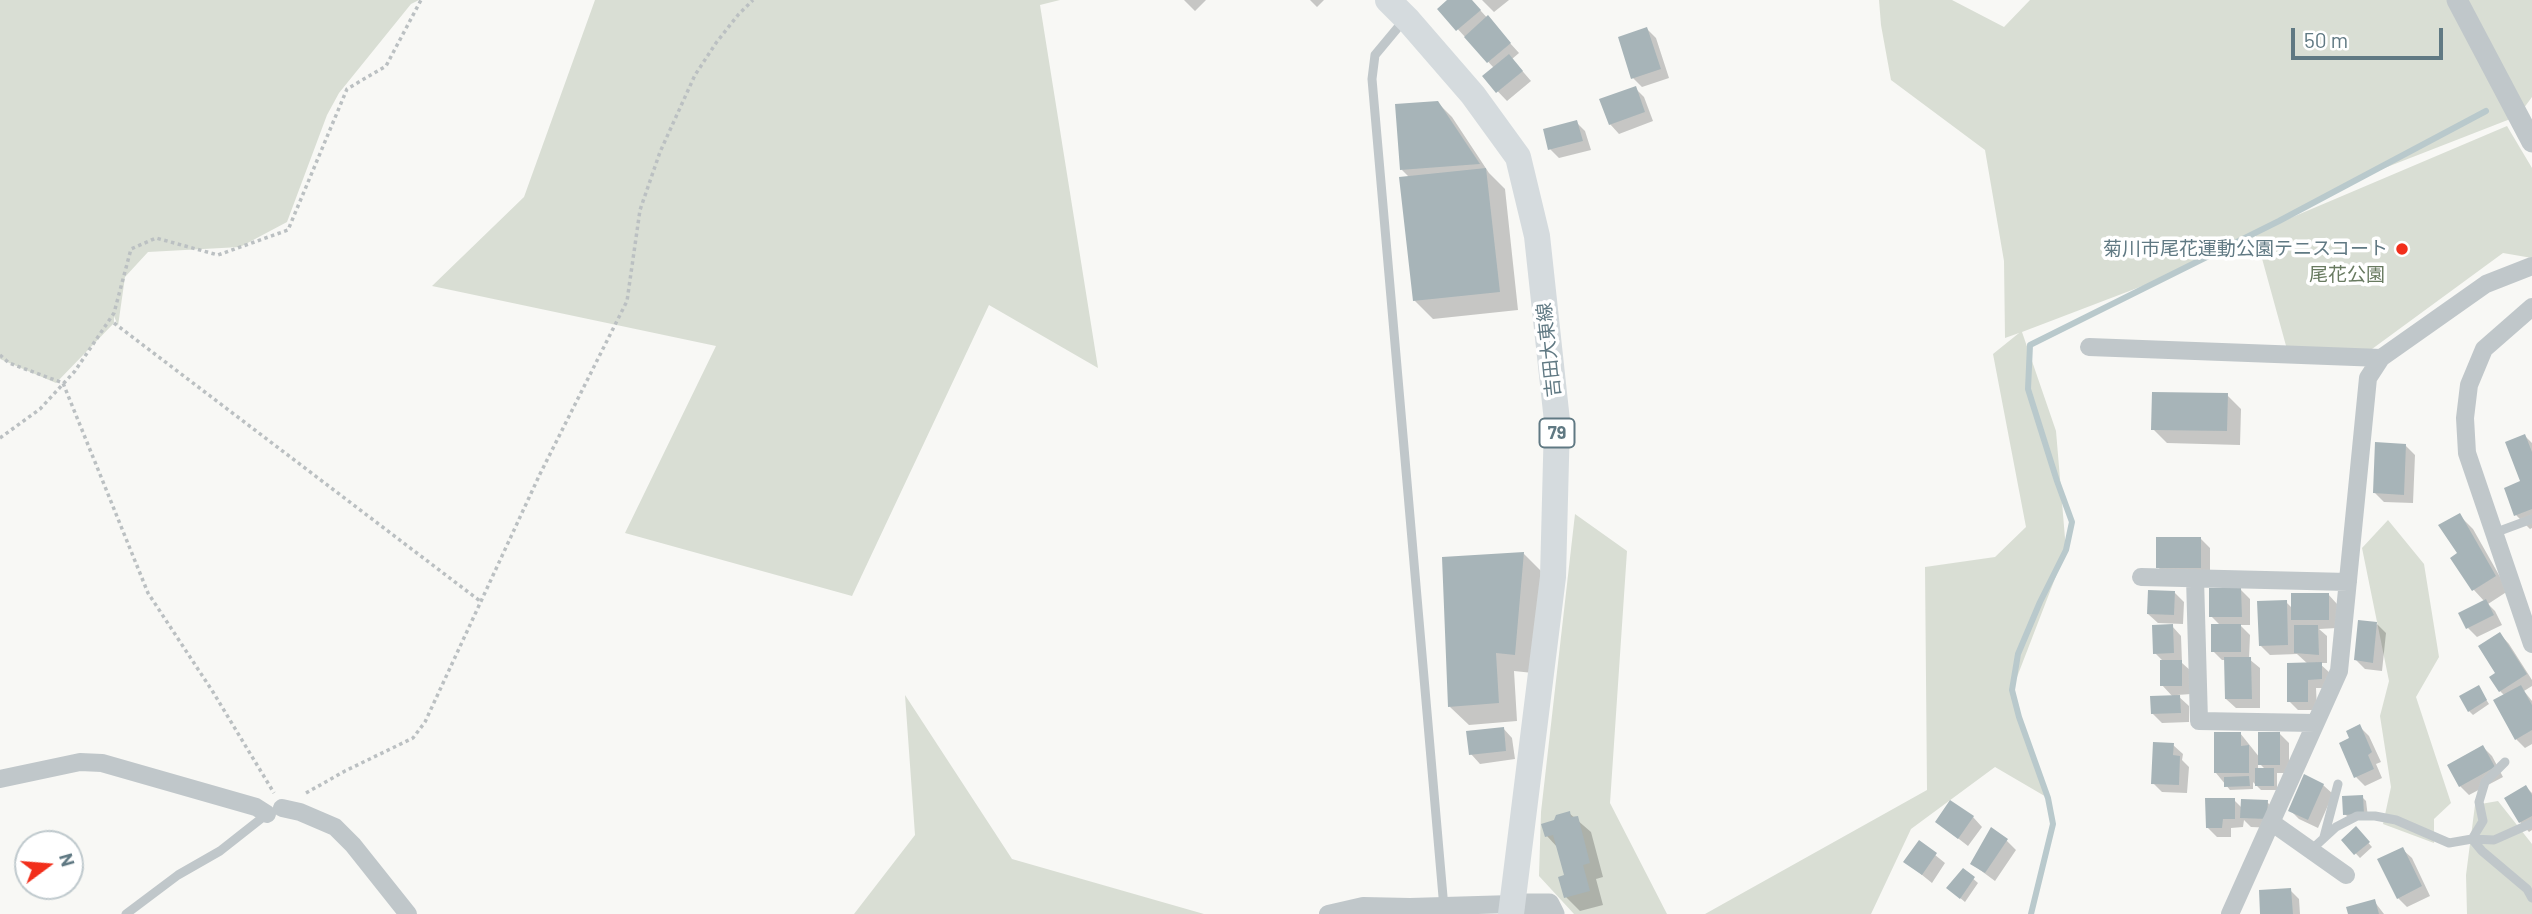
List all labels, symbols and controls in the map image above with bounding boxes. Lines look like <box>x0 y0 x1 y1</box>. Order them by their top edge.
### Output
scale bar <box>2294 14 2446 58</box>
text: 50 m <box>2304 27 2348 52</box>
place label: 菊川市尾花運動公園テニスコート <box>2103 238 2388 260</box>
marker: 菊川市尾花運動公園テニスコート <box>2394 241 2410 257</box>
park label: 尾花公園 <box>2309 264 2385 286</box>
street label: 吉田大東線 <box>1533 302 1565 398</box>
road number: 79 <box>1540 418 1574 447</box>
north arrow <box>14 830 84 900</box>
text: N <box>55 850 81 869</box>

